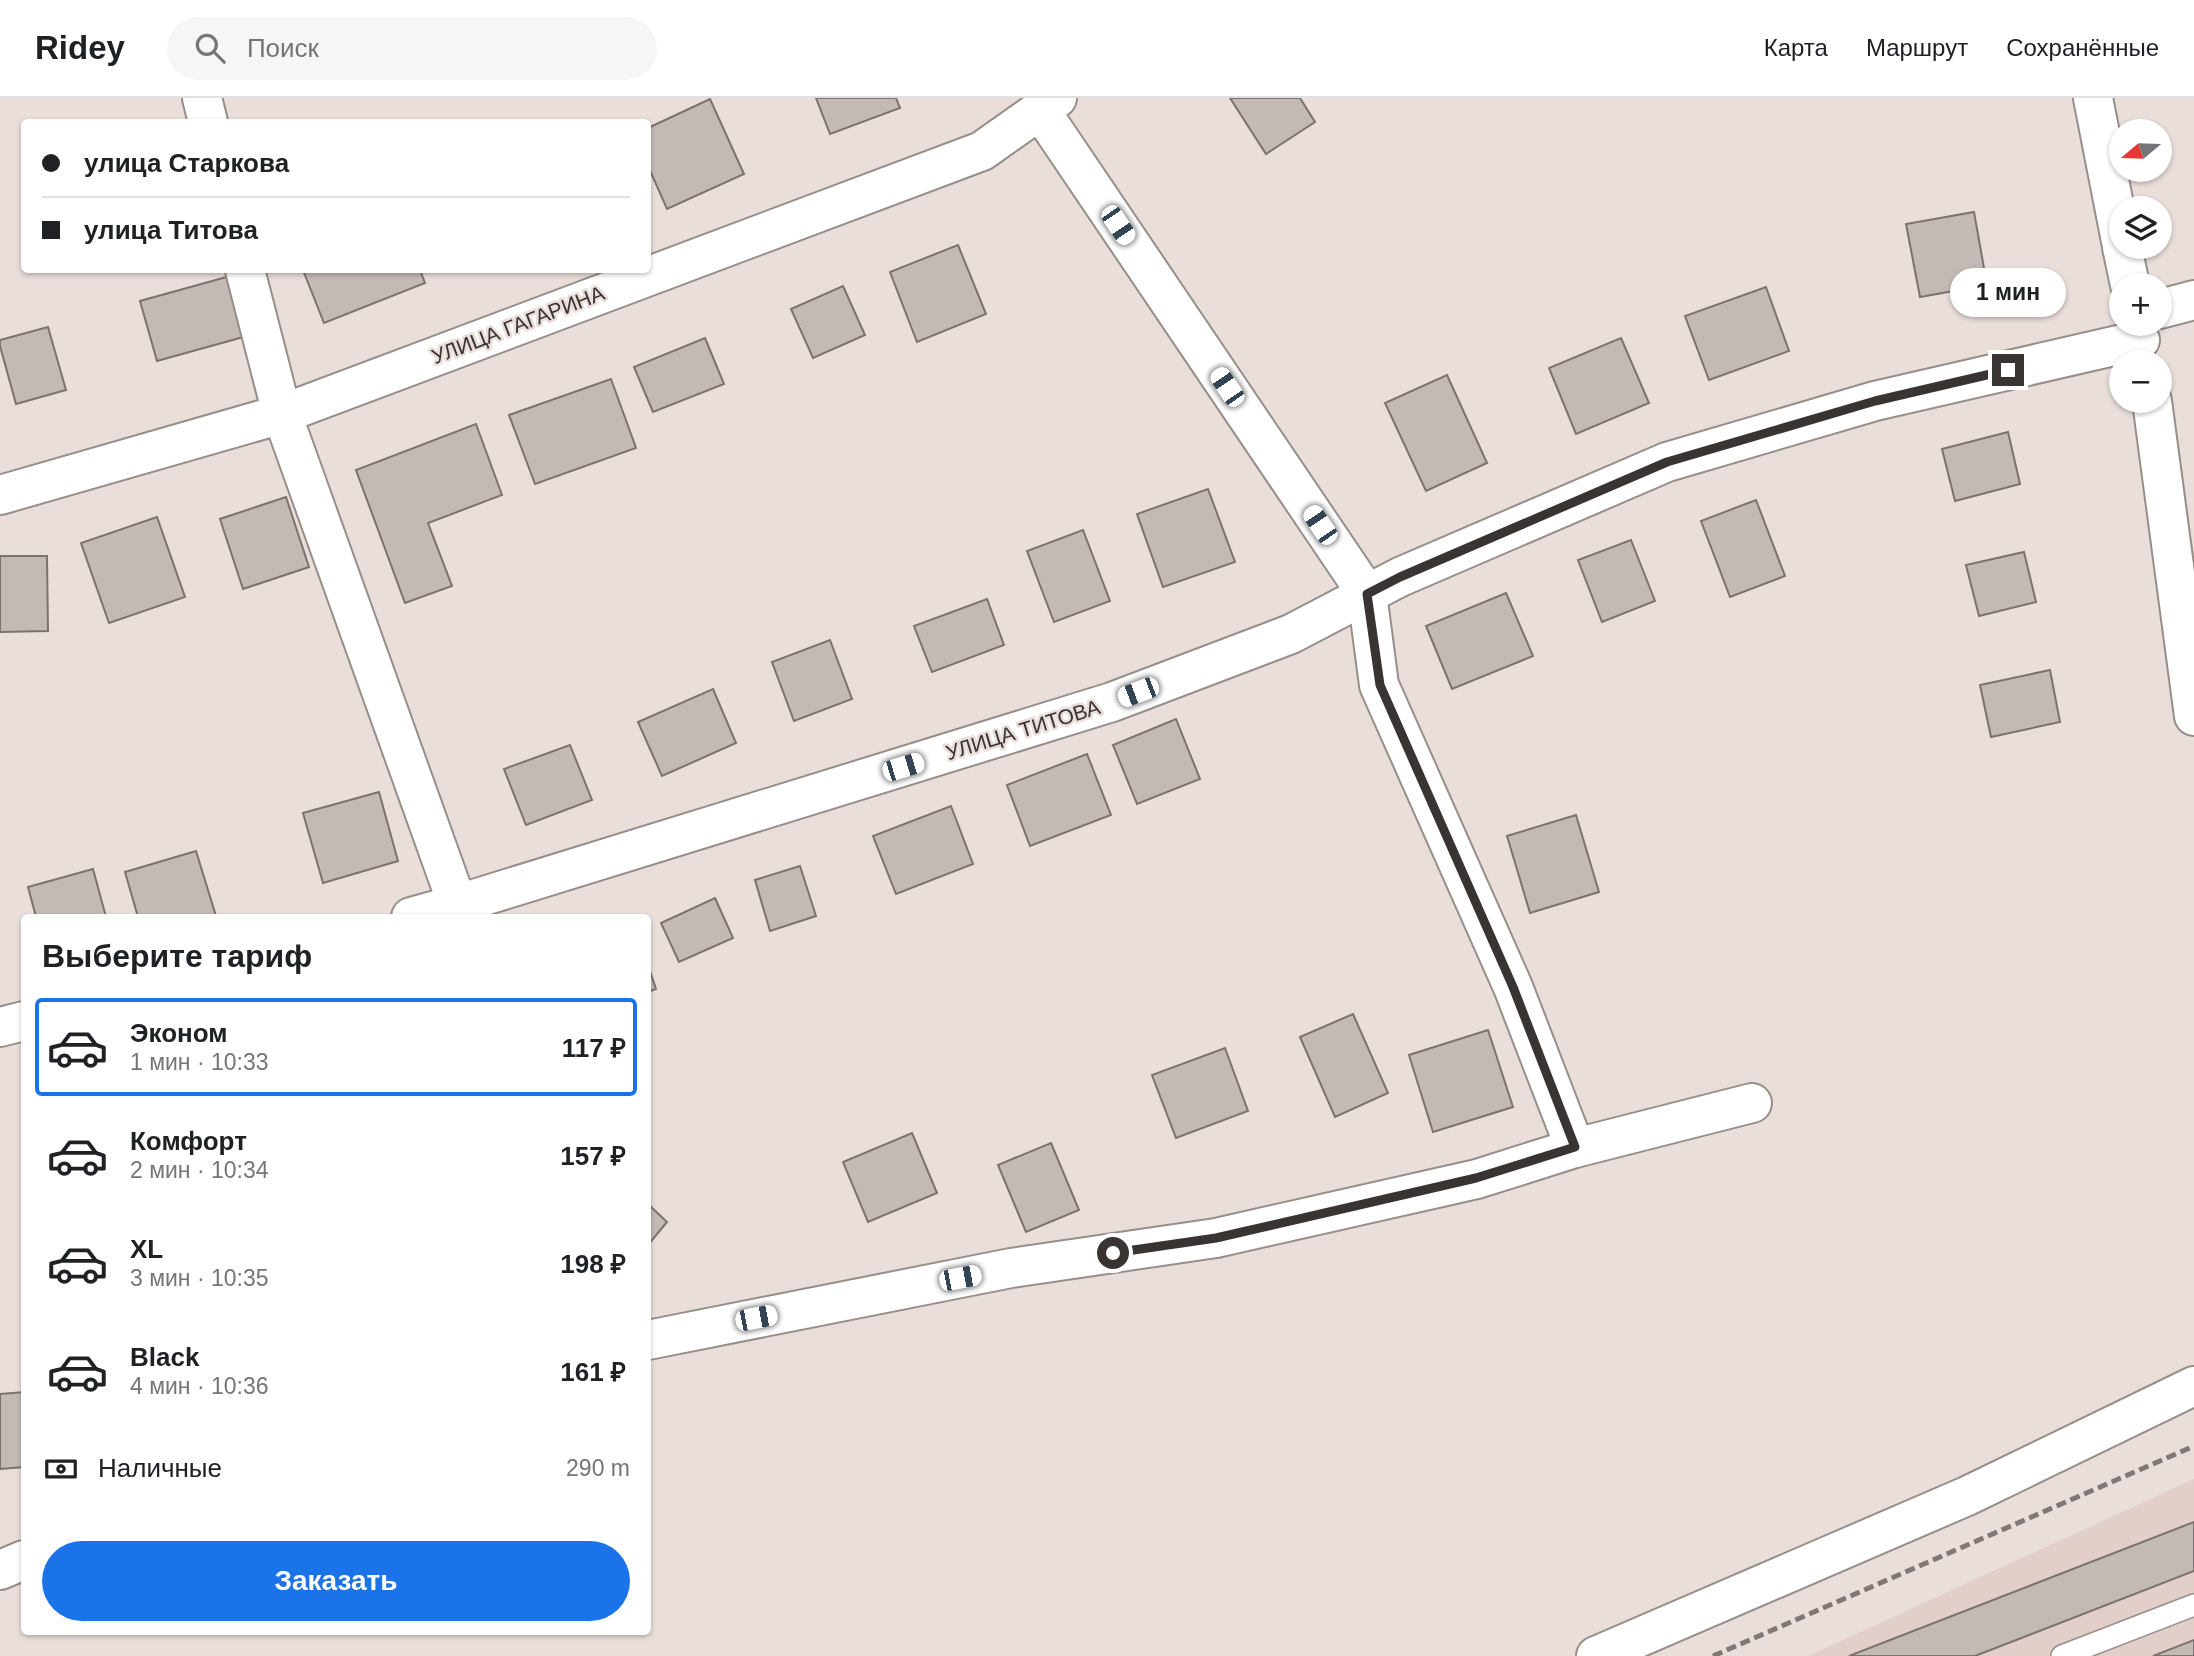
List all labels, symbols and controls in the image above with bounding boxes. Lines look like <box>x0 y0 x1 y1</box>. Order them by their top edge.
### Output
search box <box>167 17 657 80</box>
text: Ridey <box>35 29 125 66</box>
icon: search <box>191 29 229 67</box>
text: Поиск <box>247 33 319 63</box>
text: Карта <box>1764 34 1828 61</box>
text: Маршрут <box>1866 34 1968 61</box>
text: Сохранённые <box>2006 34 2159 61</box>
north arrow <box>2109 119 2172 182</box>
map controls <box>2109 119 2172 413</box>
text: улица Старкова <box>84 148 289 178</box>
button: layers <box>2109 196 2172 259</box>
car <box>1098 202 1139 248</box>
text: улица Титова <box>84 215 258 245</box>
callout: 1 мин <box>1950 268 2066 317</box>
button: + <box>2109 273 2172 336</box>
text: 1 мин <box>1976 279 2040 305</box>
street label: УЛИЦА ГАГАРИНА <box>428 281 607 368</box>
button: − <box>2109 350 2172 413</box>
route end <box>1992 354 2024 386</box>
car <box>1207 364 1248 410</box>
car <box>1300 502 1341 548</box>
car <box>1115 675 1162 709</box>
street label: УЛИЦА ТИТОВА <box>943 695 1103 764</box>
car <box>880 751 927 783</box>
text: Выберите тариф <box>42 938 312 974</box>
icon: car <box>46 1016 109 1079</box>
text: Эконом <box>130 1018 228 1048</box>
text: 117 ₽ <box>562 1033 626 1063</box>
text: 1 мин · 10:33 <box>130 1049 269 1075</box>
icon: car <box>46 1124 109 1187</box>
text: Комфорт <box>130 1126 247 1156</box>
text: 157 ₽ <box>560 1141 626 1171</box>
text: 2 мин · 10:34 <box>130 1157 269 1183</box>
icon: car <box>46 1232 109 1295</box>
text: XL <box>130 1234 163 1264</box>
route start <box>1097 1237 1129 1269</box>
text: 198 ₽ <box>560 1249 626 1279</box>
car <box>938 1264 983 1292</box>
text: 3 мин · 10:35 <box>130 1265 269 1291</box>
car <box>734 1304 779 1332</box>
icon: car <box>46 1340 109 1403</box>
text: Black <box>130 1342 199 1372</box>
text: 161 ₽ <box>560 1357 626 1387</box>
text: 4 мин · 10:36 <box>130 1373 269 1399</box>
icon: cash <box>42 1450 80 1488</box>
text: Наличные <box>98 1453 222 1483</box>
text: 290 m <box>566 1455 630 1481</box>
button: Заказать <box>42 1541 630 1621</box>

